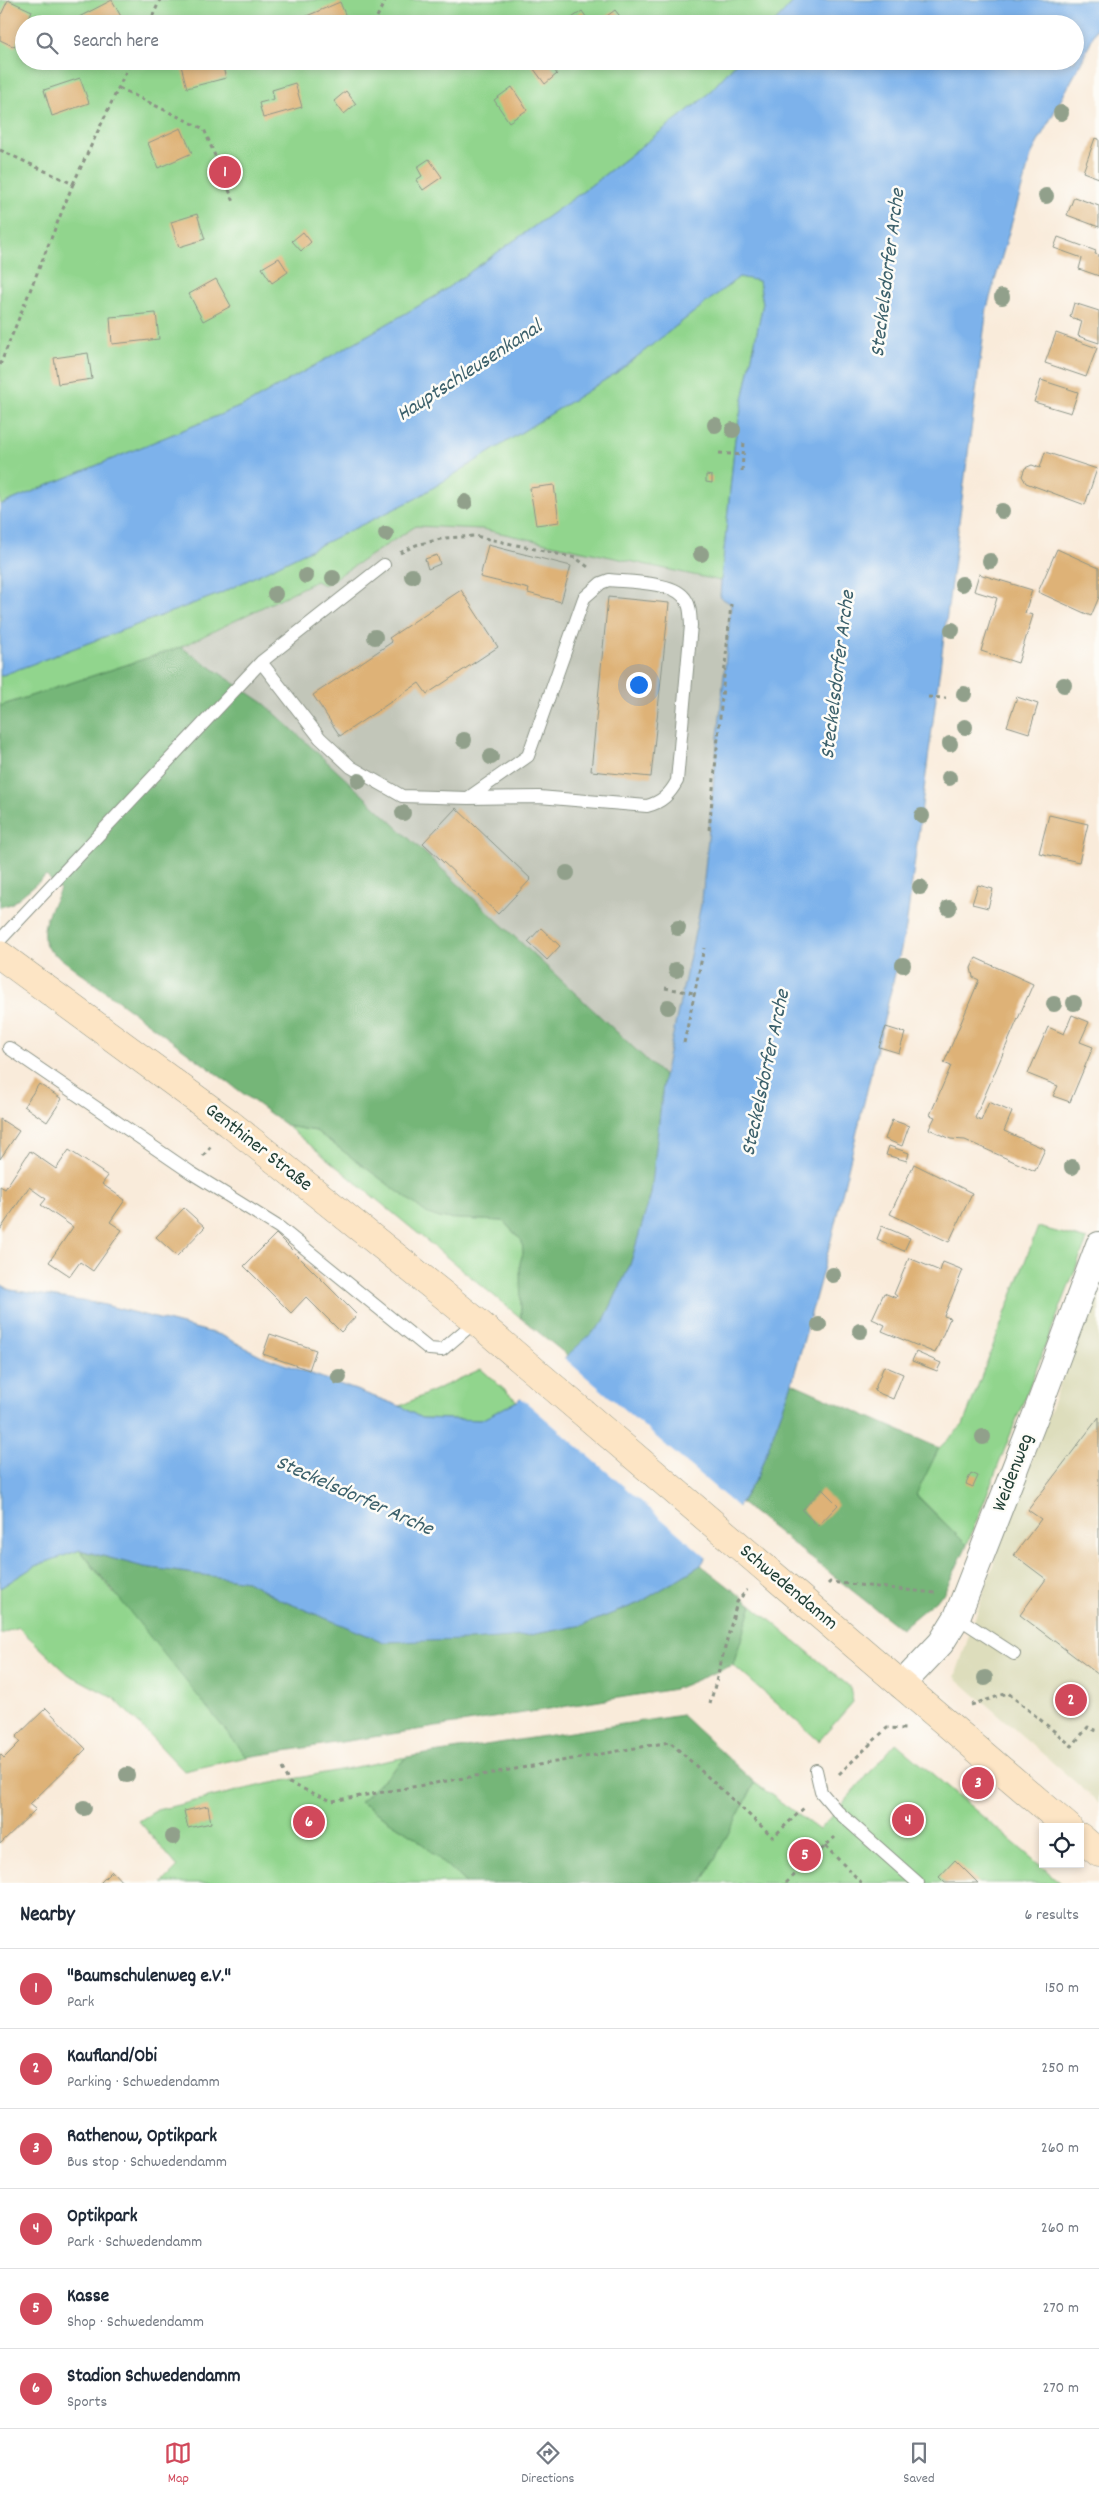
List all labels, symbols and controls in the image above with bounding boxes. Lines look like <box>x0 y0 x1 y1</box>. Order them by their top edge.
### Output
search box <box>15 15 1084 70</box>
icon: search <box>33 29 61 57</box>
text: Search here <box>73 29 159 56</box>
pin: 1 <box>209 153 241 191</box>
water label: Steckelsdorfer Arche <box>864 185 914 359</box>
water label: Hauptschleusenkanal <box>391 313 550 430</box>
water label: Steckelsdorfer Arche <box>814 587 864 761</box>
your location <box>626 672 652 698</box>
water label: Steckelsdorfer Arche <box>735 985 800 1159</box>
street label: Genthiner Straße <box>198 1097 318 1199</box>
street label: Weidenweg <box>986 1430 1042 1516</box>
water label: Steckelsdorfer Arche <box>271 1449 439 1546</box>
street label: Schwedendamm <box>733 1538 843 1638</box>
pin: 2 <box>1055 1681 1087 1719</box>
pin: 3 <box>962 1764 994 1802</box>
pin: 4 <box>892 1801 924 1839</box>
pin: 6 <box>293 1803 325 1841</box>
map controls <box>1039 1823 1084 1868</box>
button: locate <box>1039 1823 1084 1868</box>
pin: 5 <box>789 1836 821 1874</box>
text: Nearby <box>20 1901 75 1931</box>
text: 6 results <box>1024 1904 1079 1927</box>
text: "Baumschulenweg e.V." <box>67 1964 231 1991</box>
text: 1 <box>34 1977 38 2000</box>
text: 150 m <box>1045 1977 1079 2000</box>
text: Park <box>67 1991 94 2014</box>
text: Kaufland/Obi <box>67 2044 157 2071</box>
text: 2 <box>33 2057 40 2080</box>
text: 250 m <box>1041 2057 1079 2080</box>
text: Parking · Schwedendamm <box>67 2071 220 2094</box>
text: Rathenow, Optikpark <box>67 2124 217 2151</box>
text: 3 <box>32 2137 40 2160</box>
text: 260 m <box>1041 2137 1079 2160</box>
text: Bus stop · Schwedendamm <box>67 2151 227 2174</box>
text: Optikpark <box>67 2204 137 2231</box>
text: 4 <box>33 2217 39 2240</box>
text: 260 m <box>1041 2217 1079 2240</box>
text: Park · Schwedendamm <box>67 2231 202 2254</box>
text: Kasse <box>67 2284 109 2311</box>
text: 5 <box>32 2297 40 2320</box>
text: 270 m <box>1043 2297 1079 2320</box>
text: Shop · Schwedendamm <box>67 2311 204 2334</box>
text: Stadion Schwedendamm <box>67 2364 241 2391</box>
text: 6 <box>32 2377 40 2400</box>
text: 270 m <box>1043 2377 1079 2400</box>
text: Sports <box>67 2391 107 2414</box>
tab: Map <box>164 2439 192 2489</box>
tab: Directions <box>521 2439 574 2489</box>
tab: Saved <box>903 2439 935 2489</box>

